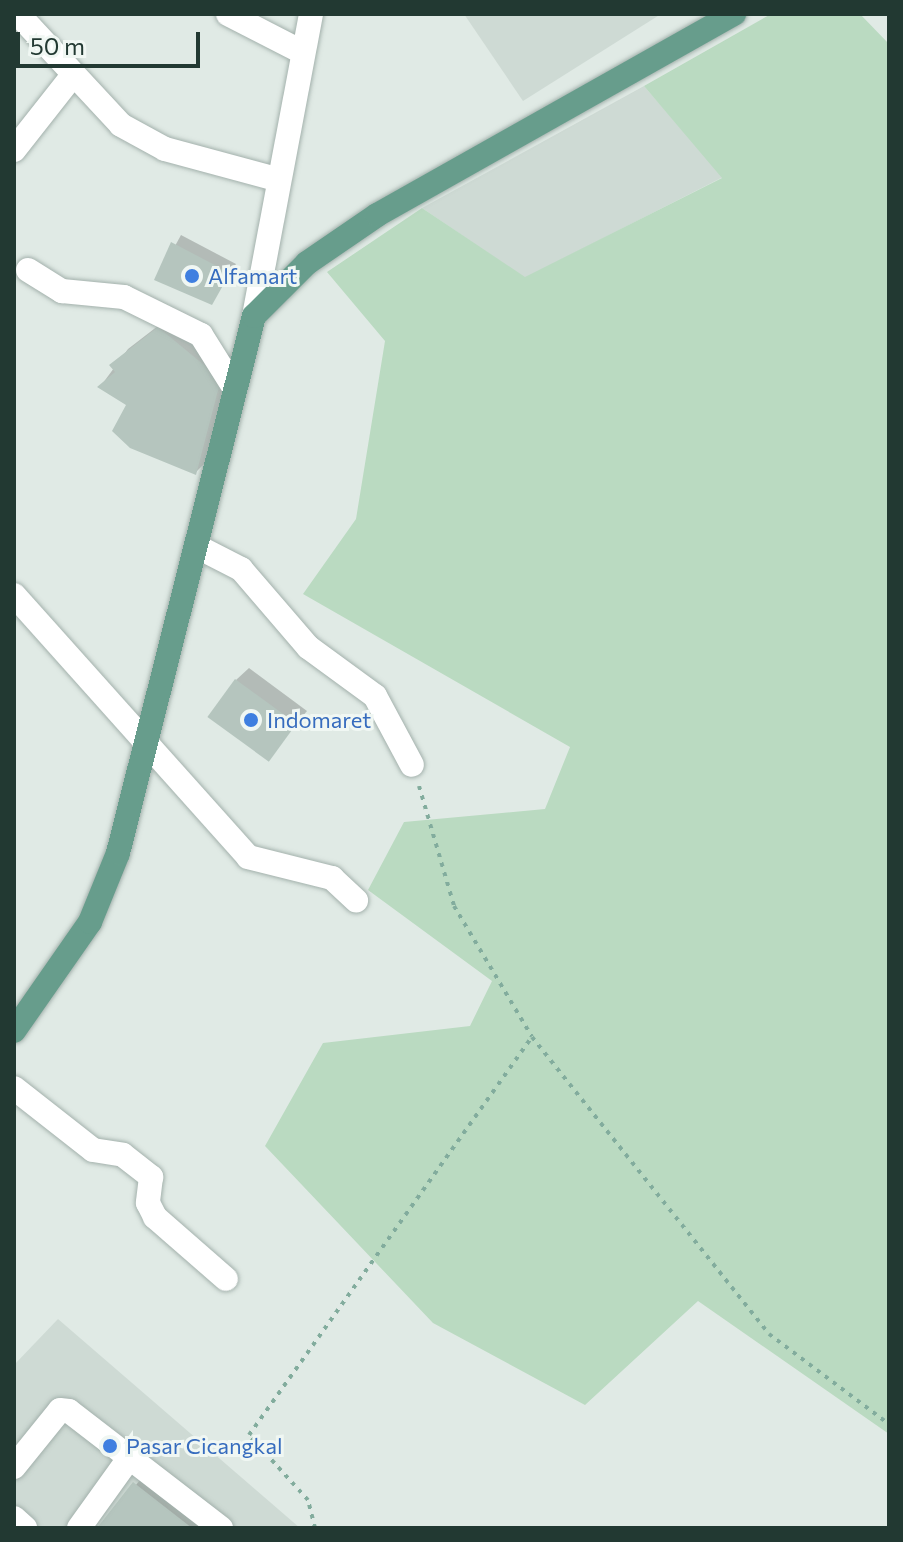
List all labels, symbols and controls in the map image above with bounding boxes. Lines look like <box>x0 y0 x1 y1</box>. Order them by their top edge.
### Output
scale bar <box>20 16 204 66</box>
text: 50 m <box>30 31 85 60</box>
place label: Alfamart <box>208 263 297 289</box>
marker: Alfamart <box>183 267 201 285</box>
place label: Indomaret <box>267 707 371 733</box>
marker: Indomaret <box>242 711 260 729</box>
place label: Pasar Cicangkal <box>126 1433 282 1459</box>
marker: Pasar Cicangkal <box>101 1437 119 1455</box>

